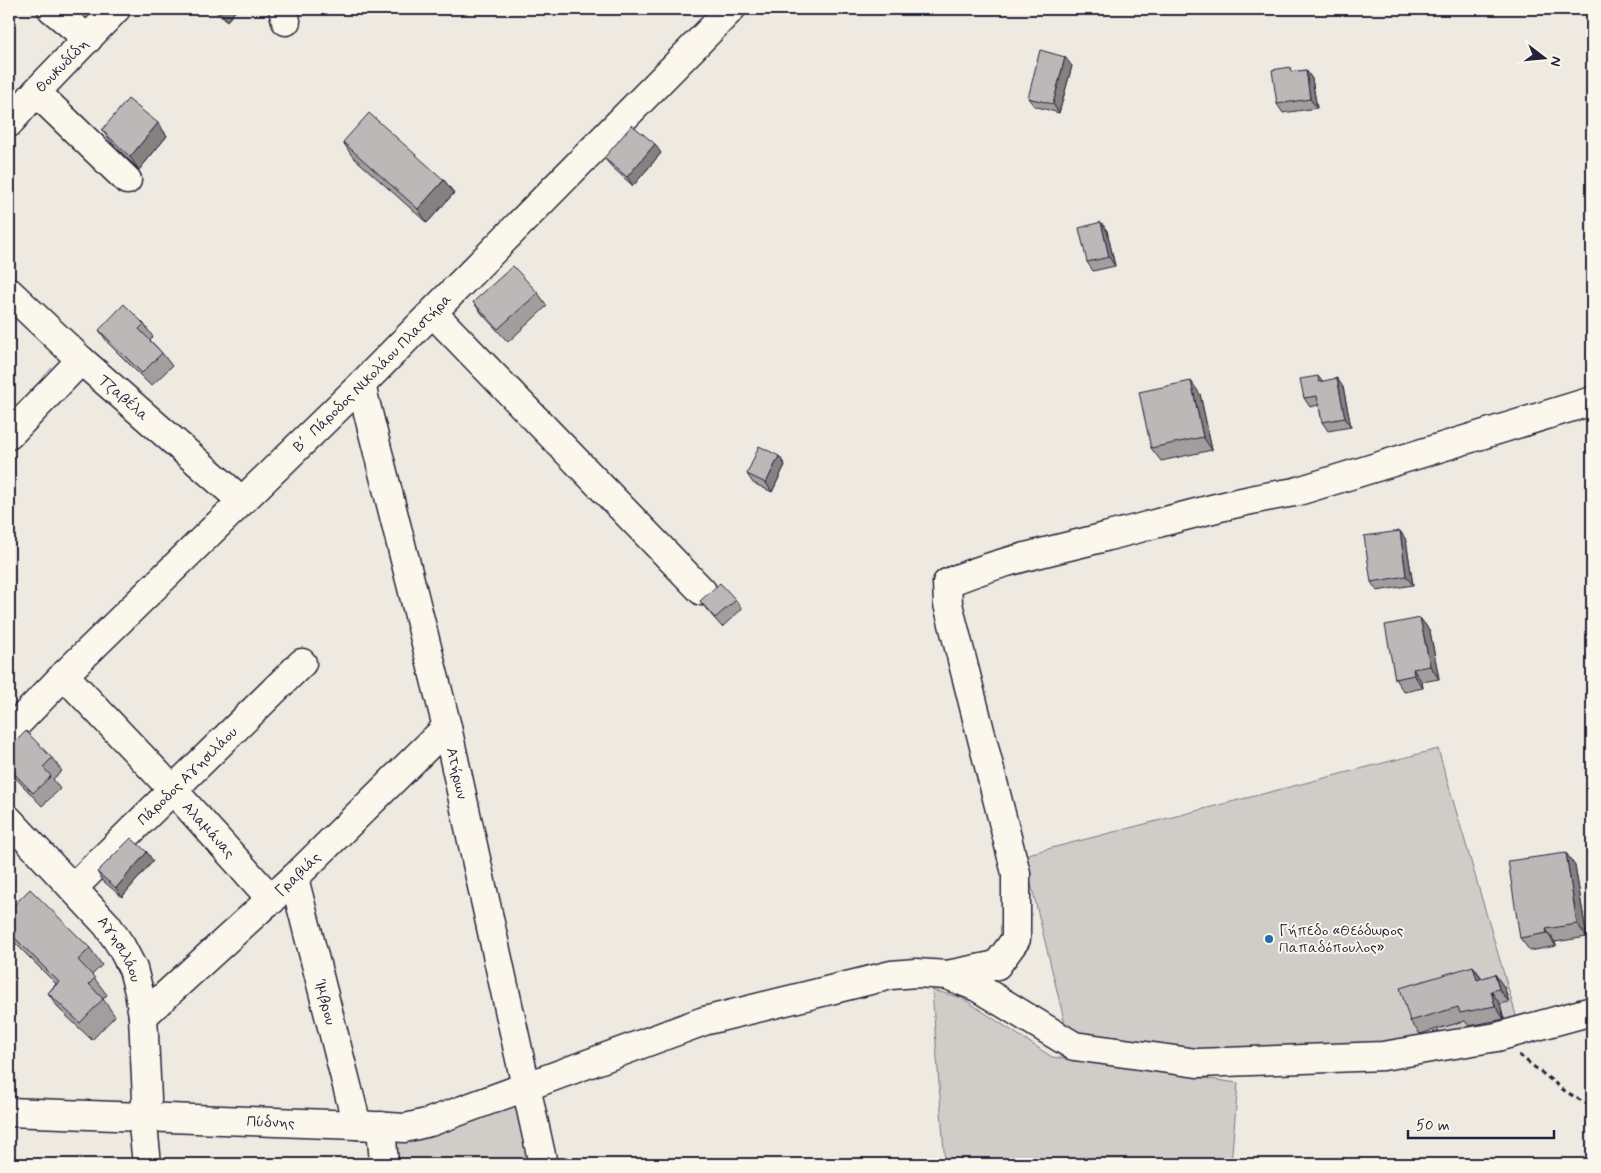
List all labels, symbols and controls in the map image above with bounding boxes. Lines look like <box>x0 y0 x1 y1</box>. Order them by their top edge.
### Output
north arrow <box>1518 32 1568 82</box>
street label: Θουκυδίδη <box>31 34 93 98</box>
text: N <box>1546 54 1565 68</box>
street label: Β΄ Πάροδος Νικολάου Πλαστήρα <box>289 289 457 457</box>
street label: Τζαβέλα <box>94 371 153 426</box>
street label: Πάροδος Αγησιλάου <box>133 723 242 830</box>
street label: Ατήρων <box>441 746 472 802</box>
street label: Αλαμάνας <box>177 798 239 863</box>
street label: Γραβιάς <box>271 848 326 901</box>
street label: Αγησιλάου <box>93 912 145 985</box>
place label: Γήπεδο «Θεόδωρος Παπαδόπουλος» <box>1279 921 1404 958</box>
marker: Γήπεδο «Θεόδωρος Παπαδόπουλος» <box>1263 933 1275 945</box>
street label: Ίμβρου <box>309 977 340 1027</box>
scale bar <box>1408 1108 1555 1140</box>
street label: Πύδνης <box>246 1112 296 1134</box>
text: 50 m <box>1416 1116 1450 1136</box>

